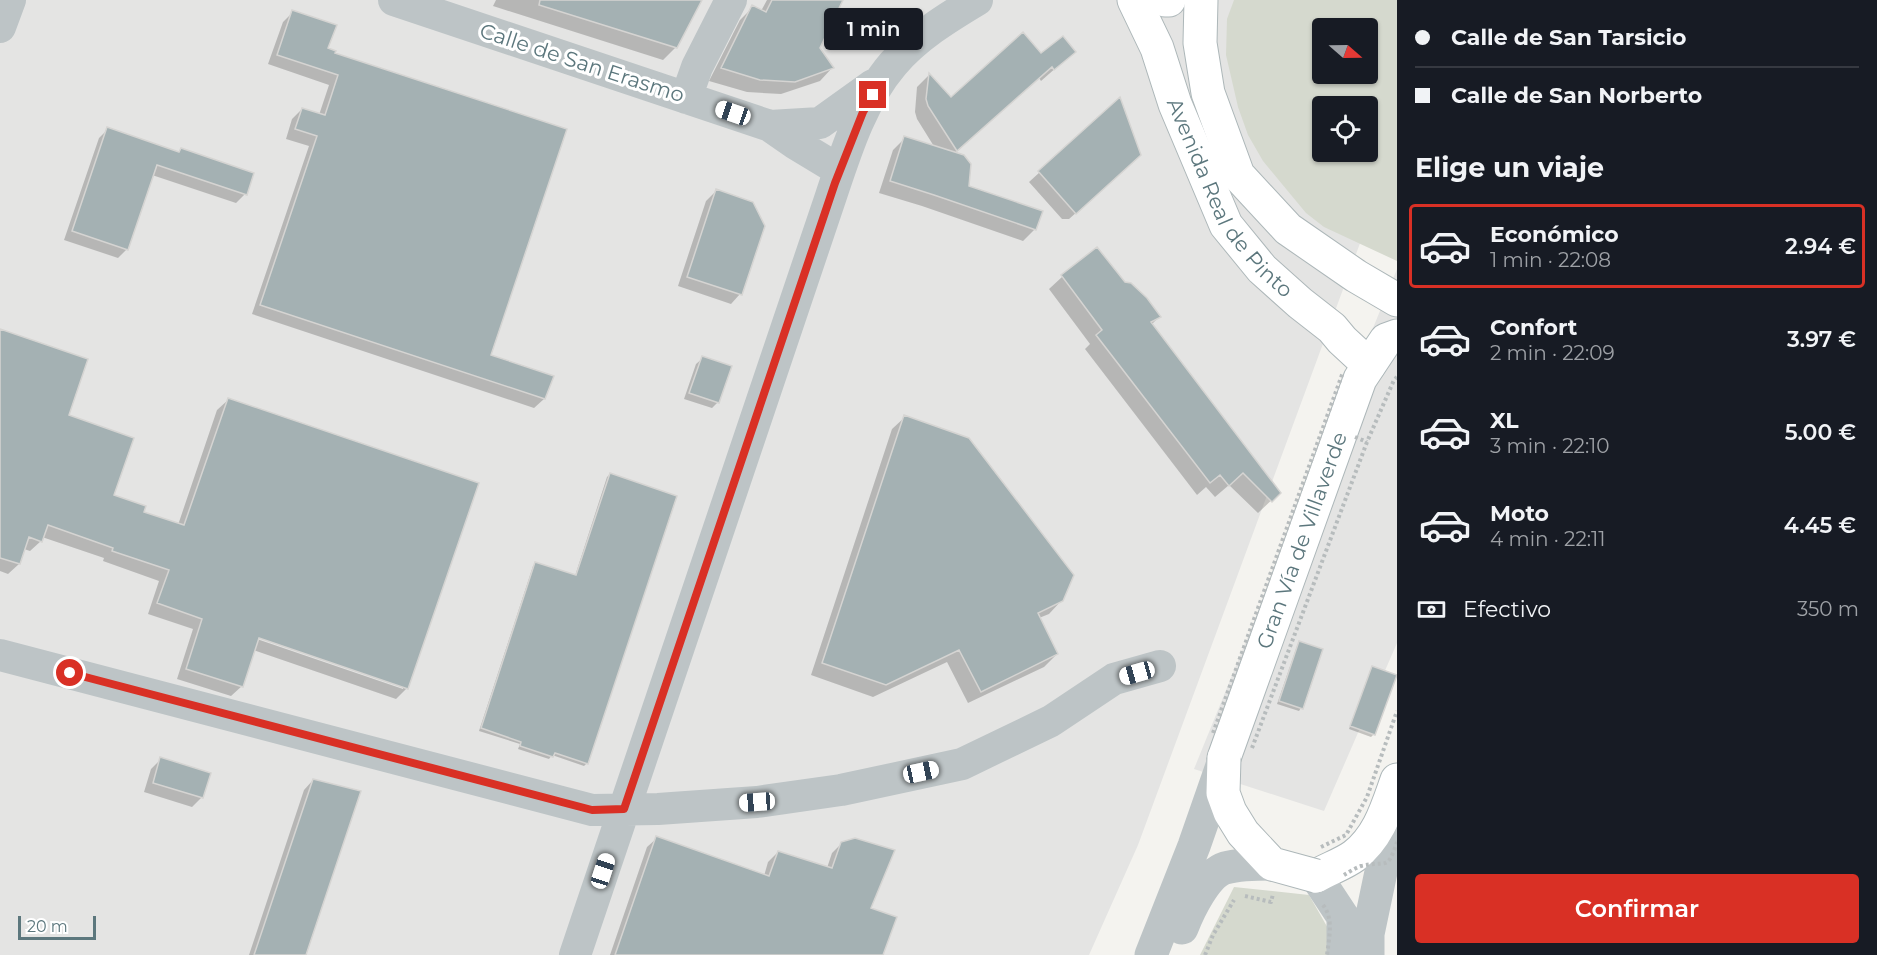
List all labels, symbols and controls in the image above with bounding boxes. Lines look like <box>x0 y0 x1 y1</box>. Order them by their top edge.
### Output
callout: 1 min <box>824 8 922 50</box>
text: 1 min <box>847 17 900 41</box>
street label: Calle de San Erasmo <box>477 18 688 107</box>
north arrow <box>1312 18 1378 84</box>
map controls <box>1312 18 1378 162</box>
text: Calle de San Tarsicio <box>1451 24 1686 51</box>
route end <box>859 81 886 108</box>
text: Calle de San Norberto <box>1451 82 1702 109</box>
street label: Avenida Real de Pinto <box>1162 94 1298 303</box>
button: locate <box>1312 96 1378 162</box>
car <box>713 99 753 127</box>
text: Elige un viaje <box>1415 151 1604 184</box>
icon: car <box>1418 219 1472 273</box>
text: Económico <box>1490 221 1619 248</box>
text: 2.94 € <box>1785 233 1856 260</box>
text: 1 min · 22:08 <box>1490 248 1611 272</box>
icon: car <box>1418 312 1472 366</box>
text: Confort <box>1490 314 1577 341</box>
text: 3.97 € <box>1787 326 1856 353</box>
text: 2 min · 22:09 <box>1490 341 1615 365</box>
icon: car <box>1418 405 1472 459</box>
text: XL <box>1490 407 1519 434</box>
text: 5.00 € <box>1785 419 1856 446</box>
street label: Gran Vía de Villaverde <box>1251 429 1352 652</box>
text: 3 min · 22:10 <box>1490 434 1610 458</box>
icon: car <box>1418 498 1472 552</box>
text: Moto <box>1490 500 1549 527</box>
text: 4.45 € <box>1784 512 1856 539</box>
text: 4 min · 22:11 <box>1490 527 1606 551</box>
icon: cash <box>1415 593 1448 626</box>
text: Efectivo <box>1463 596 1551 623</box>
text: 350 m <box>1797 597 1859 621</box>
route start <box>56 659 83 686</box>
car <box>1117 659 1157 687</box>
car <box>902 759 940 785</box>
car <box>738 792 776 812</box>
car <box>589 851 617 891</box>
button: Confirmar <box>1415 874 1859 943</box>
scale bar <box>18 913 96 940</box>
text: 20 m <box>27 917 68 936</box>

